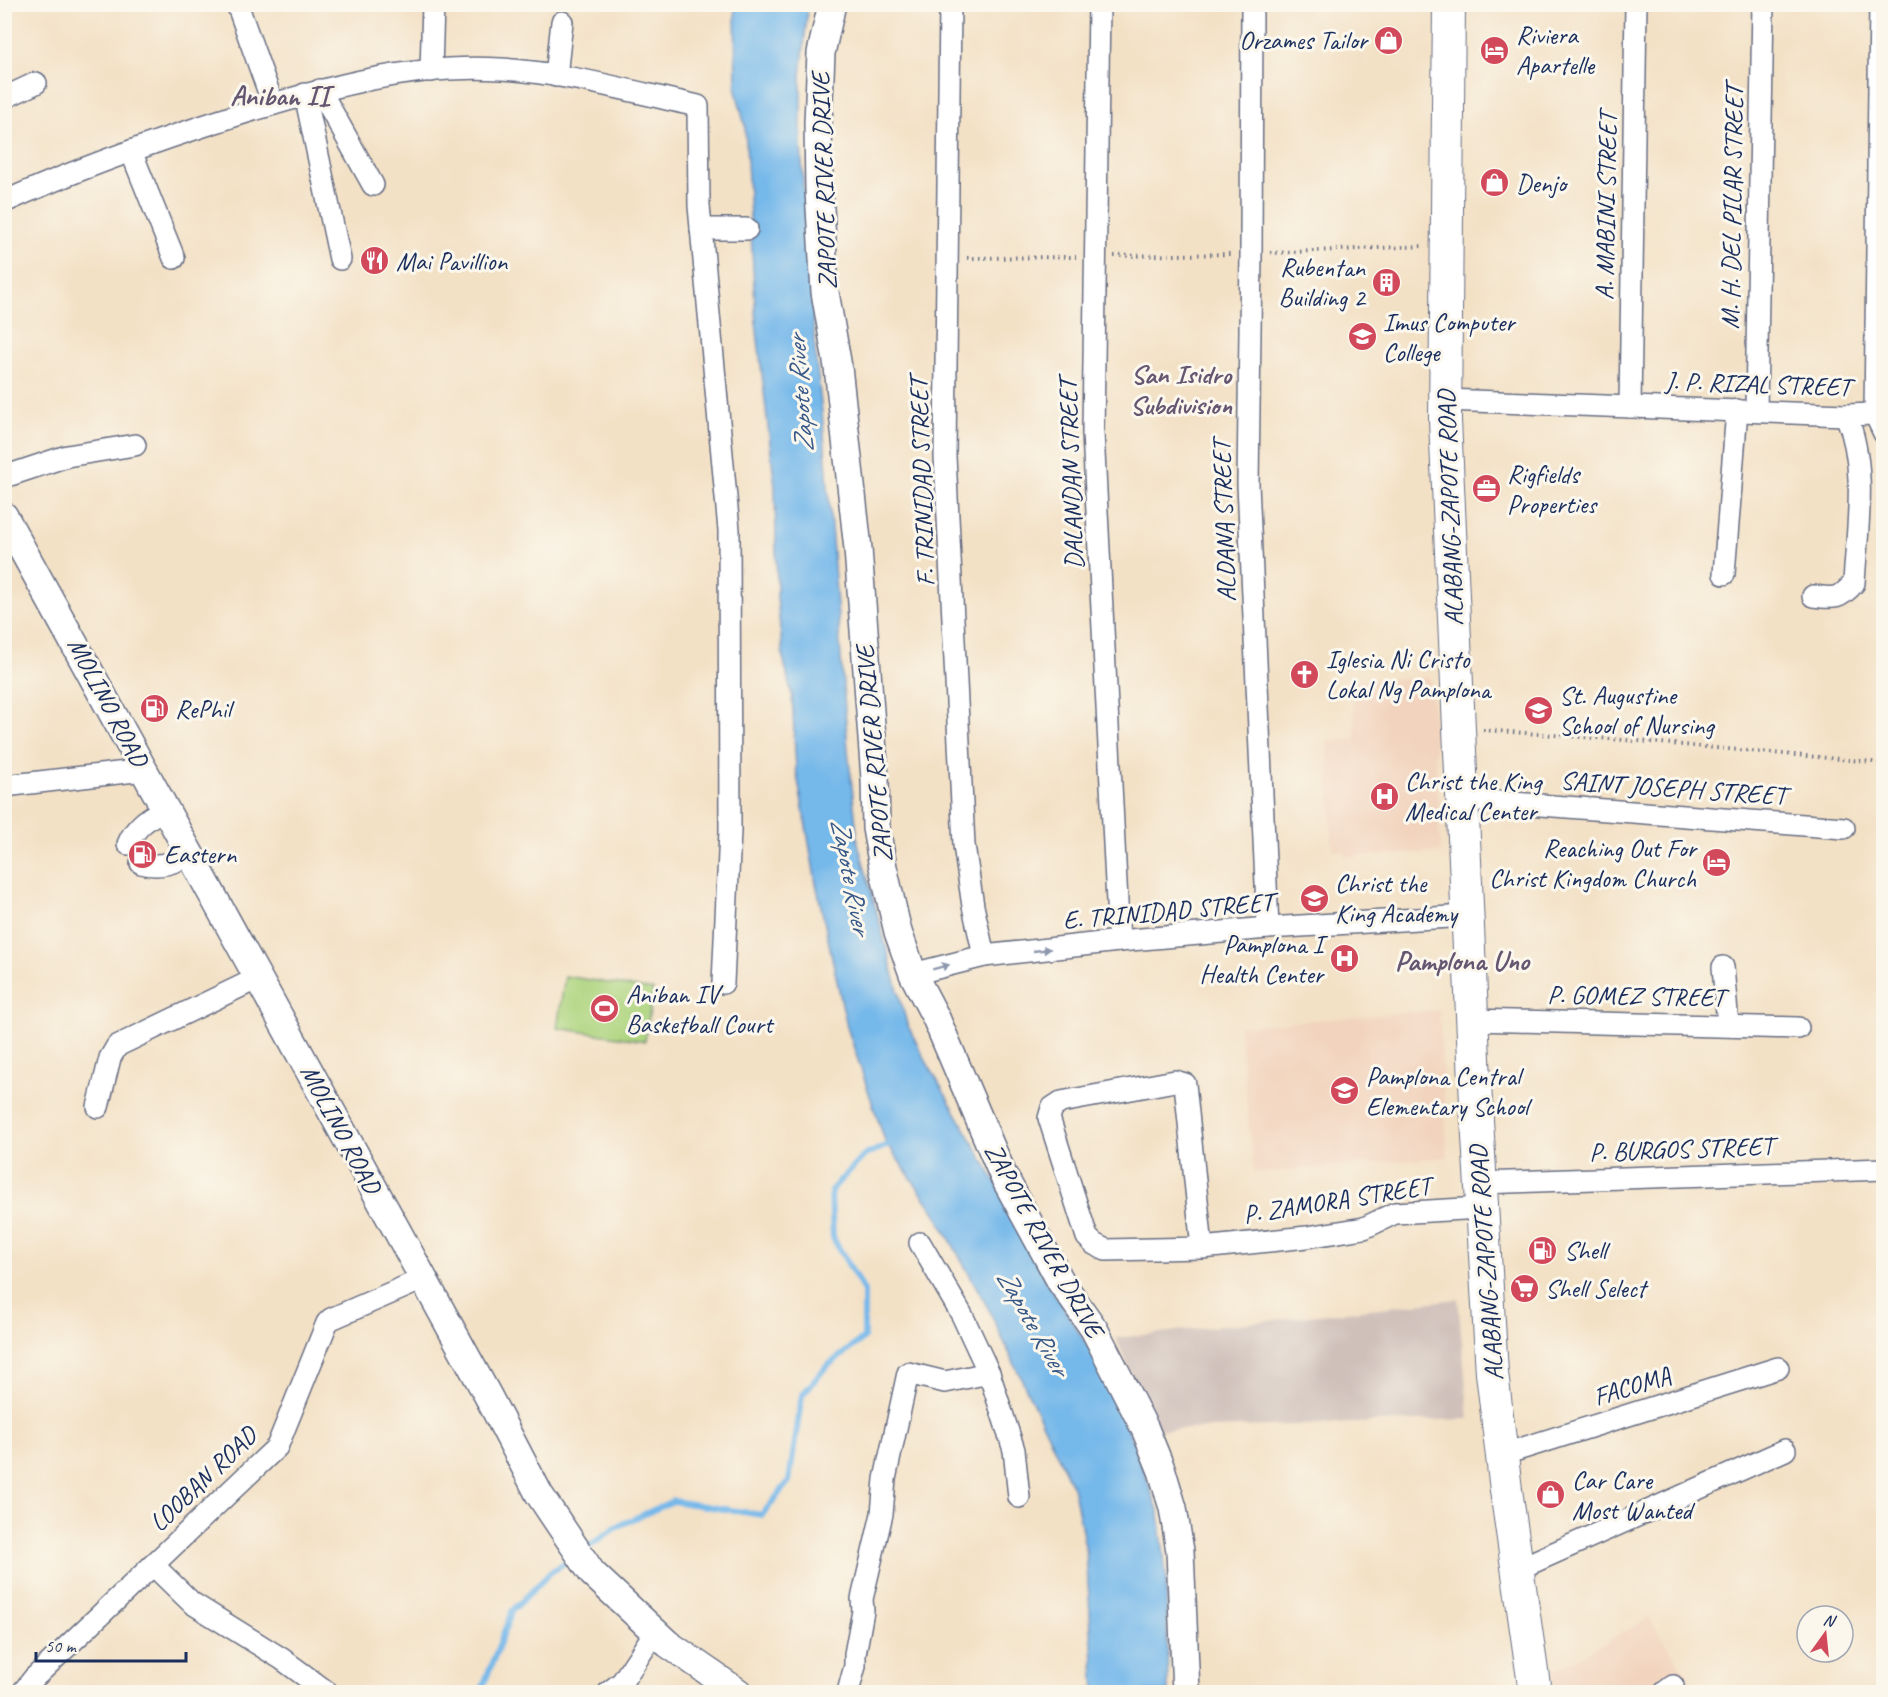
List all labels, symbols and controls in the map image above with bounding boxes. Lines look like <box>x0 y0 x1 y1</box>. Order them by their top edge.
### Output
place label: Riviera Apartelle <box>1516 19 1595 82</box>
place label: Orzames Tailor <box>1239 24 1370 57</box>
shop icon: Orzames Tailor <box>1372 24 1404 56</box>
hotel icon: Riviera Apartelle <box>1479 34 1511 66</box>
street label: ZAPOTE RIVER DRIVE <box>804 69 844 290</box>
district label: Aniban II <box>230 78 335 113</box>
street label: M. H. DEL PILAR STREET <box>1713 78 1751 329</box>
street label: A. MABINI STREET <box>1588 107 1624 300</box>
shop icon: Denjo <box>1479 167 1511 199</box>
place label: Denjo <box>1516 167 1569 200</box>
restaurant icon: Mai Pavillion <box>359 245 391 277</box>
place label: Mai Pavillion <box>396 245 508 278</box>
place label: Rubentan Building 2 <box>1279 251 1367 314</box>
building icon: Rubentan Building 2 <box>1370 266 1402 298</box>
place label: Imus Computer College <box>1383 306 1517 369</box>
school or university icon: Imus Computer College <box>1346 321 1378 353</box>
water label: Zapote River <box>779 330 821 453</box>
district label: San Isidro Subdivision <box>1130 357 1233 422</box>
street label: J. P. RIZAL STREET <box>1663 364 1856 404</box>
street label: F. TRINIDAD STREET <box>902 370 942 587</box>
street label: DALANDAN STREET <box>1051 371 1091 570</box>
street label: ALABANG-ZAPOTE ROAD <box>1429 388 1471 626</box>
street label: ALDANA STREET <box>1205 435 1243 602</box>
place label: Rigfields Properties <box>1507 458 1598 521</box>
office icon: Rigfields Properties <box>1470 473 1502 505</box>
street label: MOLINO ROAD <box>60 632 157 774</box>
street label: ZAPOTE RIVER DRIVE <box>848 641 900 864</box>
place label: Iglesia Ni Cristo Lokal Ng Pamplona <box>1326 643 1493 706</box>
church icon: Iglesia Ni Cristo Lokal Ng Pamplona <box>1289 658 1321 690</box>
place label: St. Augustine School of Nursing <box>1559 679 1715 742</box>
fuel station icon: RePhil <box>138 693 170 725</box>
place label: RePhil <box>175 693 235 726</box>
school or university icon: St. Augustine School of Nursing <box>1522 694 1554 726</box>
street label: SAINT JOSEPH STREET <box>1559 764 1793 813</box>
place label: Christ the King Medical Center <box>1405 765 1543 828</box>
hospital icon: Christ the King Medical Center <box>1368 780 1400 812</box>
water label: Zapote River <box>823 816 880 942</box>
place label: Reaching Out For Christ Kingdom Church <box>1489 832 1699 895</box>
fuel station icon: Eastern <box>127 838 159 870</box>
place label: Eastern <box>164 838 237 871</box>
hotel icon: Reaching Out For Christ Kingdom Church <box>1701 847 1733 879</box>
place label: Christ the King Academy <box>1335 867 1459 930</box>
school or university icon: Christ the King Academy <box>1298 882 1330 914</box>
street label: E. TRINIDAD STREET <box>1062 885 1282 937</box>
place label: Pamplona I Health Center <box>1200 928 1329 991</box>
hospital icon: Pamplona I Health Center <box>1328 943 1360 975</box>
district label: Pamplona Uno <box>1395 943 1531 978</box>
one-way arrow <box>1033 945 1052 955</box>
one-way arrow <box>932 961 951 971</box>
place label: Aniban IV Basketball Court <box>626 978 775 1041</box>
street label: P. GOMEZ STREET <box>1547 978 1730 1014</box>
sports icon: Aniban IV Basketball Court <box>589 993 621 1025</box>
street label: MOLINO ROAD <box>293 1059 390 1201</box>
place label: Pamplona Central Elementary School <box>1366 1060 1533 1123</box>
school or university icon: Pamplona Central Elementary School <box>1329 1075 1361 1107</box>
street label: P. BURGOS STREET <box>1589 1129 1780 1169</box>
street label: ZAPOTE RIVER DRIVE <box>977 1137 1113 1346</box>
street label: ALABANG-ZAPOTE ROAD <box>1461 1142 1511 1382</box>
street label: P. ZAMORA STREET <box>1241 1168 1438 1231</box>
fuel station icon: Shell <box>1527 1234 1559 1266</box>
place label: Shell <box>1564 1234 1611 1267</box>
water label: Zapote River <box>989 1263 1079 1385</box>
supermarket icon: Shell Select <box>1508 1272 1540 1304</box>
place label: Shell Select <box>1545 1272 1649 1305</box>
street label: FACOMA <box>1589 1358 1675 1413</box>
street label: LOOBAN ROAD <box>142 1418 265 1539</box>
place label: Car Care Most Wanted <box>1572 1464 1696 1527</box>
shop icon: Car Care Most Wanted <box>1535 1479 1567 1511</box>
north arrow <box>1795 1604 1855 1664</box>
text: N <box>1821 1610 1839 1632</box>
scale bar <box>36 1625 186 1663</box>
text: 50 m <box>45 1635 78 1657</box>

